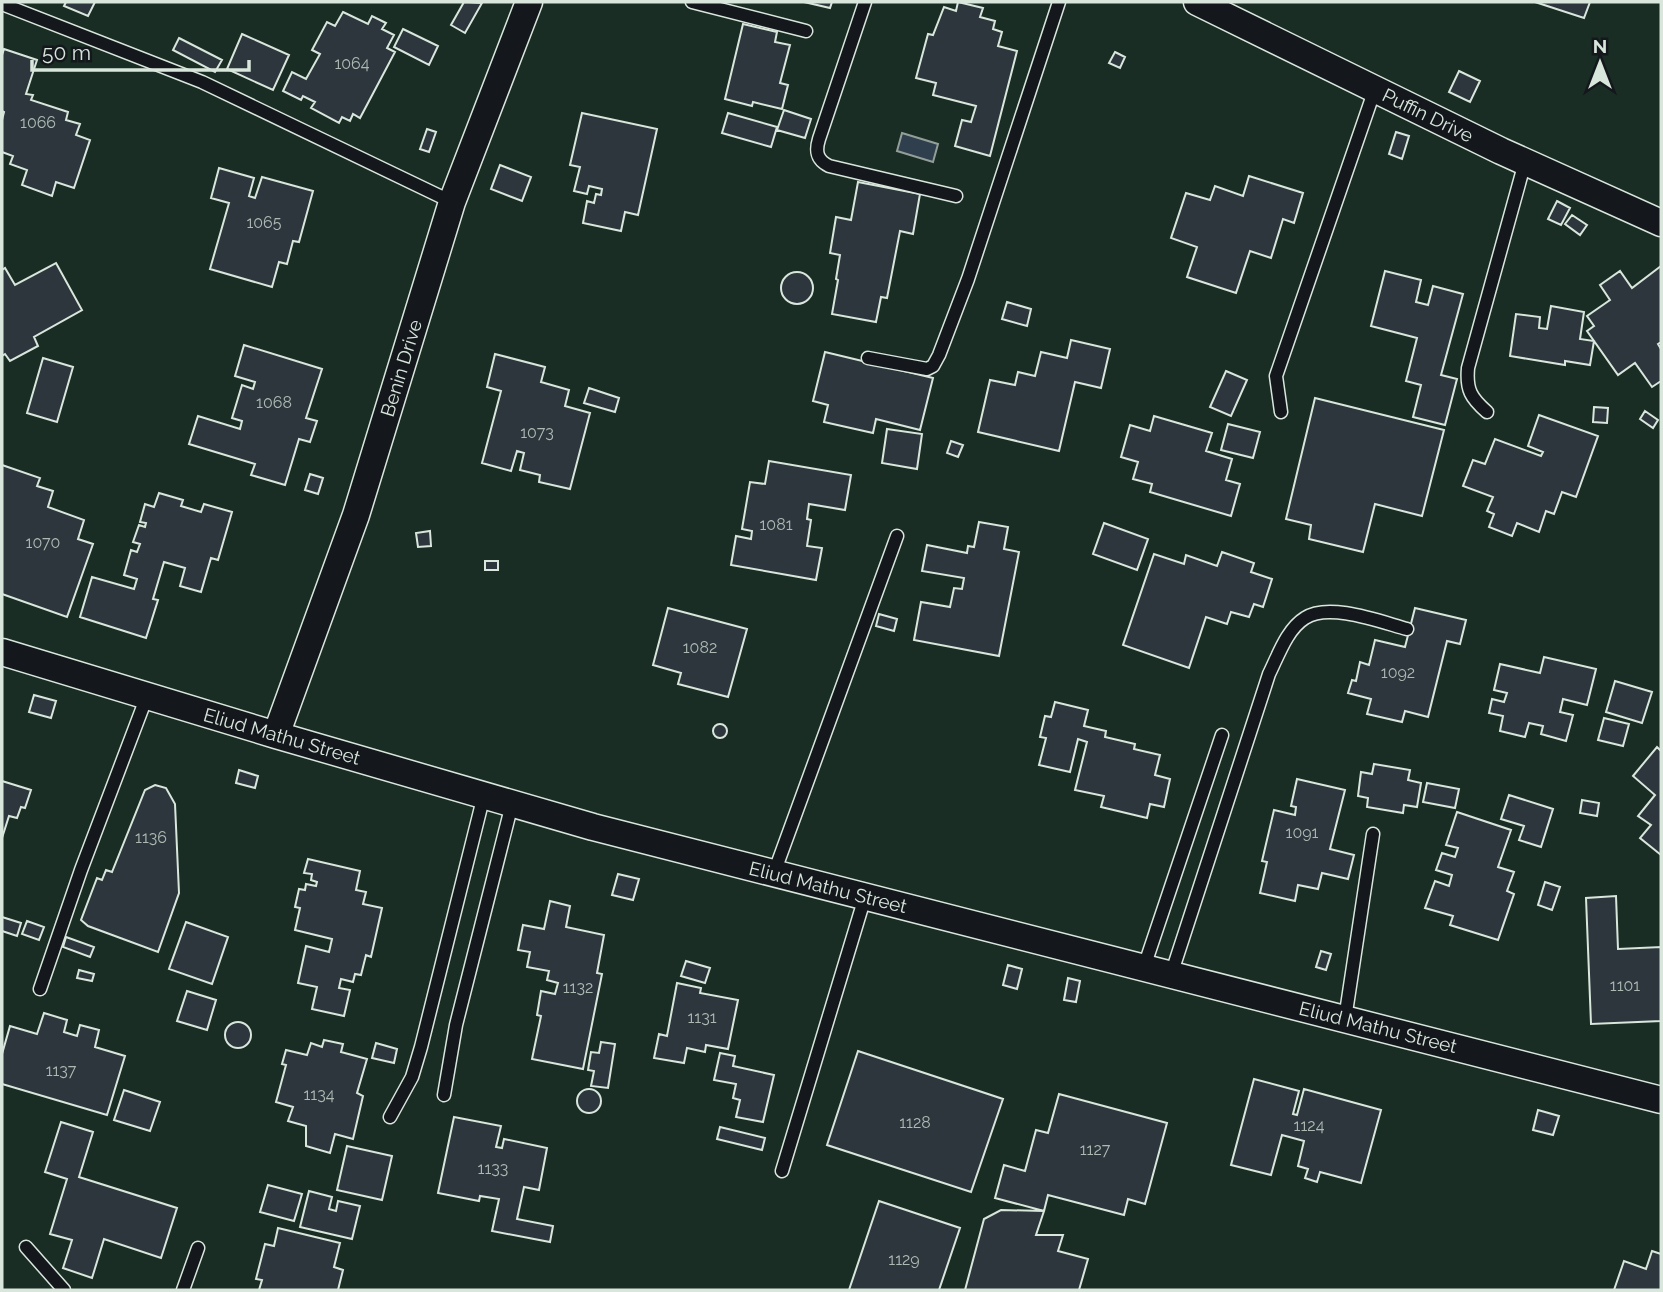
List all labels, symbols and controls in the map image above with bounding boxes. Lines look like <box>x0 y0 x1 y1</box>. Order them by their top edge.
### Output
scale bar <box>32 28 248 72</box>
north arrow <box>1565 28 1635 98</box>
text: N <box>1593 35 1607 57</box>
text: 50 m <box>42 40 91 65</box>
house number: 1064 <box>334 54 370 73</box>
street label: Puffin Drive <box>1379 84 1477 146</box>
house number: 1066 <box>20 113 56 132</box>
house number: 1065 <box>246 213 282 232</box>
street label: Benin Drive <box>376 317 426 419</box>
house number: 1068 <box>256 393 292 412</box>
house number: 1073 <box>520 423 554 442</box>
house number: 1081 <box>760 515 793 534</box>
house number: 1070 <box>26 533 60 552</box>
house number: 1082 <box>683 638 717 657</box>
house number: 1092 <box>1381 663 1415 682</box>
street label: Eliud Mathu Street <box>201 703 363 769</box>
house number: 1091 <box>1286 823 1319 842</box>
house number: 1136 <box>135 828 167 847</box>
street label: Eliud Mathu Street <box>747 857 910 917</box>
house number: 1101 <box>1610 976 1640 995</box>
house number: 1132 <box>563 978 593 997</box>
street label: Eliud Mathu Street <box>1297 997 1460 1057</box>
house number: 1131 <box>687 1008 717 1027</box>
house number: 1137 <box>46 1061 77 1080</box>
house number: 1134 <box>304 1085 335 1104</box>
house number: 1128 <box>899 1113 931 1132</box>
house number: 1124 <box>1294 1116 1325 1135</box>
house number: 1127 <box>1080 1140 1111 1159</box>
house number: 1133 <box>478 1159 508 1178</box>
house number: 1129 <box>888 1250 920 1269</box>

